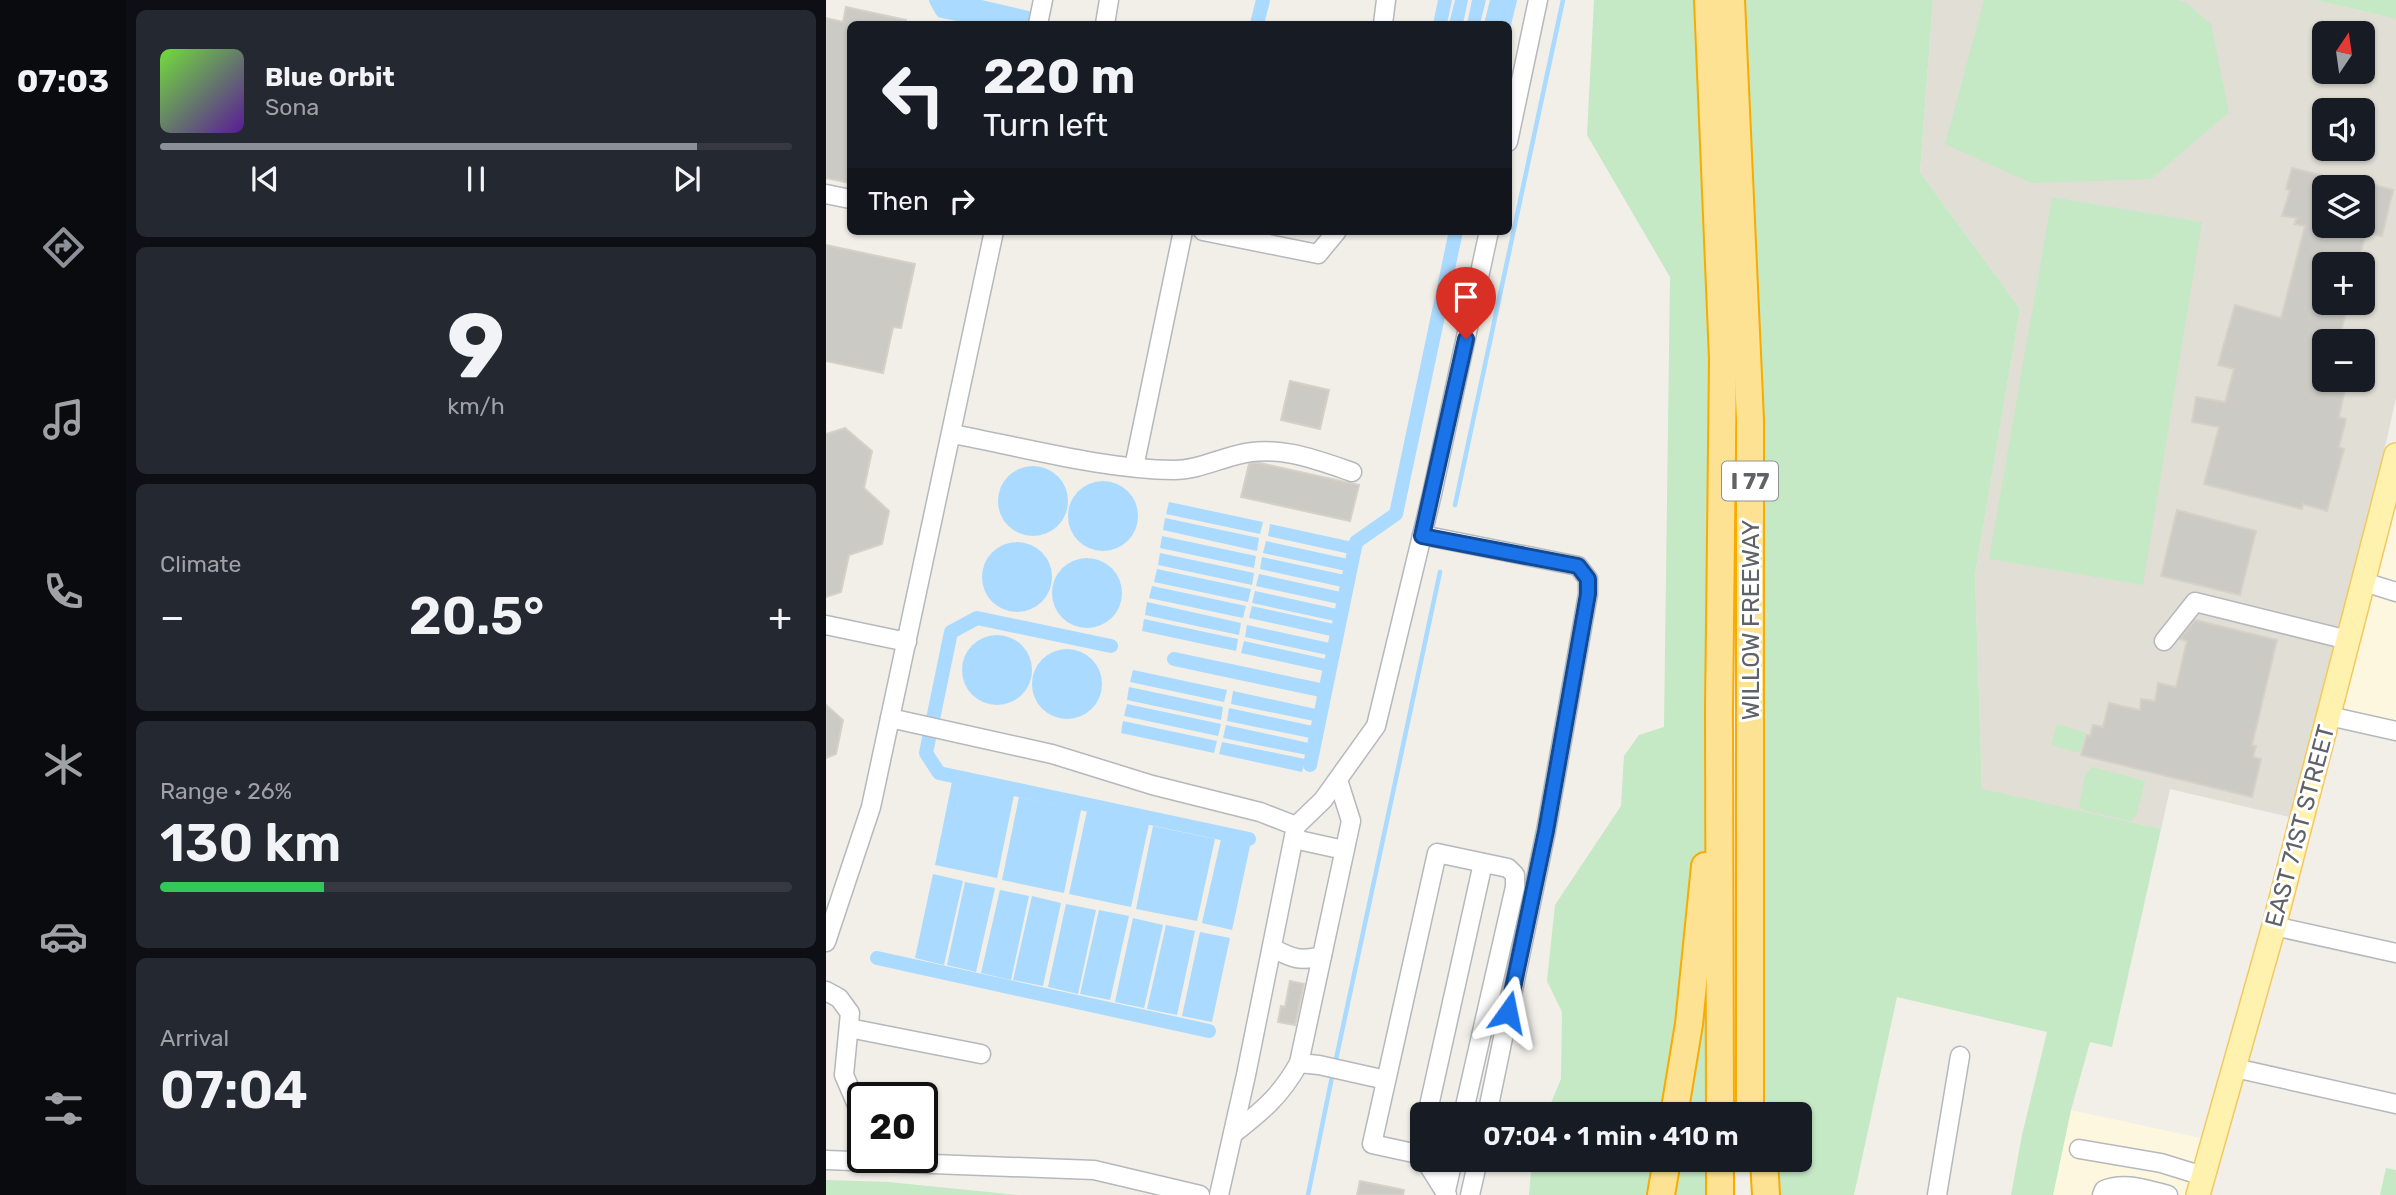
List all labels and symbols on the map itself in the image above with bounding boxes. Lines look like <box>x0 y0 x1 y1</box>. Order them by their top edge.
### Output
north arrow <box>2312 21 2375 84</box>
pin <box>1436 267 1496 339</box>
road number: I 77 <box>1722 461 1778 500</box>
street label: WILLOW FREEWAY <box>1737 520 1765 720</box>
street label: EAST 71ST STREET <box>2260 722 2340 930</box>
position arrow <box>1471 975 1545 1049</box>
speed limit sign: 20 <box>847 1082 938 1173</box>

